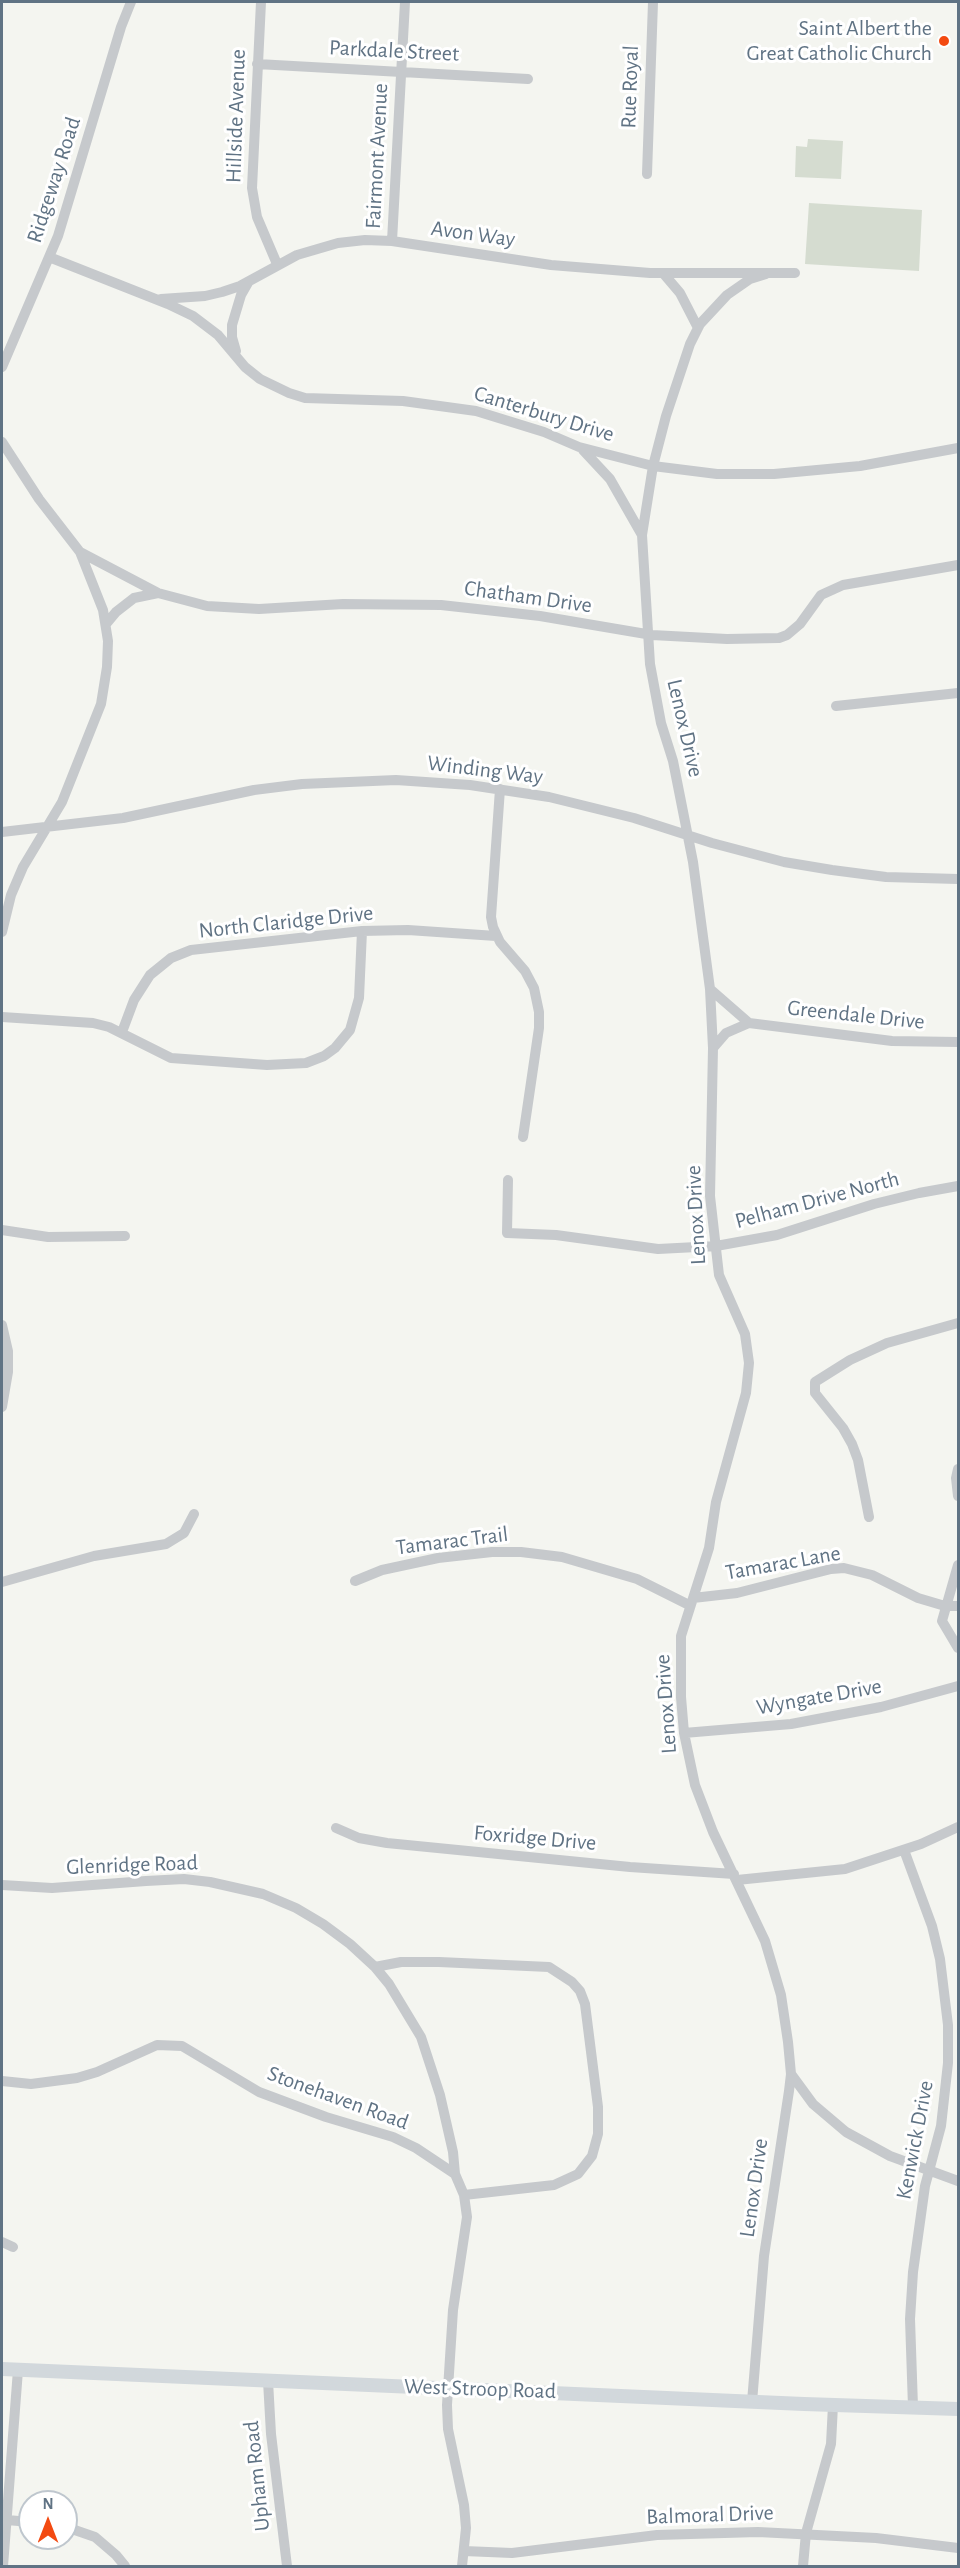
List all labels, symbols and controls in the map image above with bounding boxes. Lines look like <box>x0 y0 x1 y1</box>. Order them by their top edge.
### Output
place label: Saint Albert the Great Catholic Church <box>747 15 932 66</box>
street label: Parkdale Street <box>328 34 460 68</box>
marker: Saint Albert the Great Catholic Church <box>937 34 951 48</box>
street label: Rue Royal <box>615 45 645 129</box>
street label: Hillside Avenue <box>220 49 252 183</box>
street label: Fairmont Avenue <box>360 83 394 229</box>
street label: Ridgeway Road <box>21 114 87 246</box>
street label: Avon Way <box>429 215 517 253</box>
street label: Canterbury Drive <box>471 380 617 448</box>
street label: Chatham Drive <box>463 575 593 619</box>
street label: Lenox Drive <box>661 676 709 780</box>
street label: Winding Way <box>426 750 544 790</box>
street label: North Claridge Drive <box>197 900 375 944</box>
street label: Greendale Drive <box>786 995 926 1035</box>
street label: Lenox Drive <box>680 1165 712 1265</box>
street label: Pelham Drive North <box>732 1165 902 1235</box>
street label: Tamarac Trail <box>394 1521 510 1561</box>
street label: Tamarac Lane <box>723 1540 843 1586</box>
street label: Lenox Drive <box>649 1653 683 1755</box>
street label: Wyngate Drive <box>754 1673 884 1721</box>
street label: Foxridge Drive <box>473 1819 597 1857</box>
street label: Glenridge Road <box>66 1850 198 1880</box>
street label: Stonehaven Road <box>264 2060 412 2136</box>
street label: Kenwick Drive <box>891 2078 939 2202</box>
street label: Lenox Drive <box>734 2137 774 2239</box>
street label: West Stroop Road <box>403 2373 557 2405</box>
street label: Upham Road <box>238 2419 276 2533</box>
north arrow <box>18 2490 78 2550</box>
text: N <box>42 2496 54 2512</box>
street label: Balmoral Drive <box>646 2500 774 2530</box>

